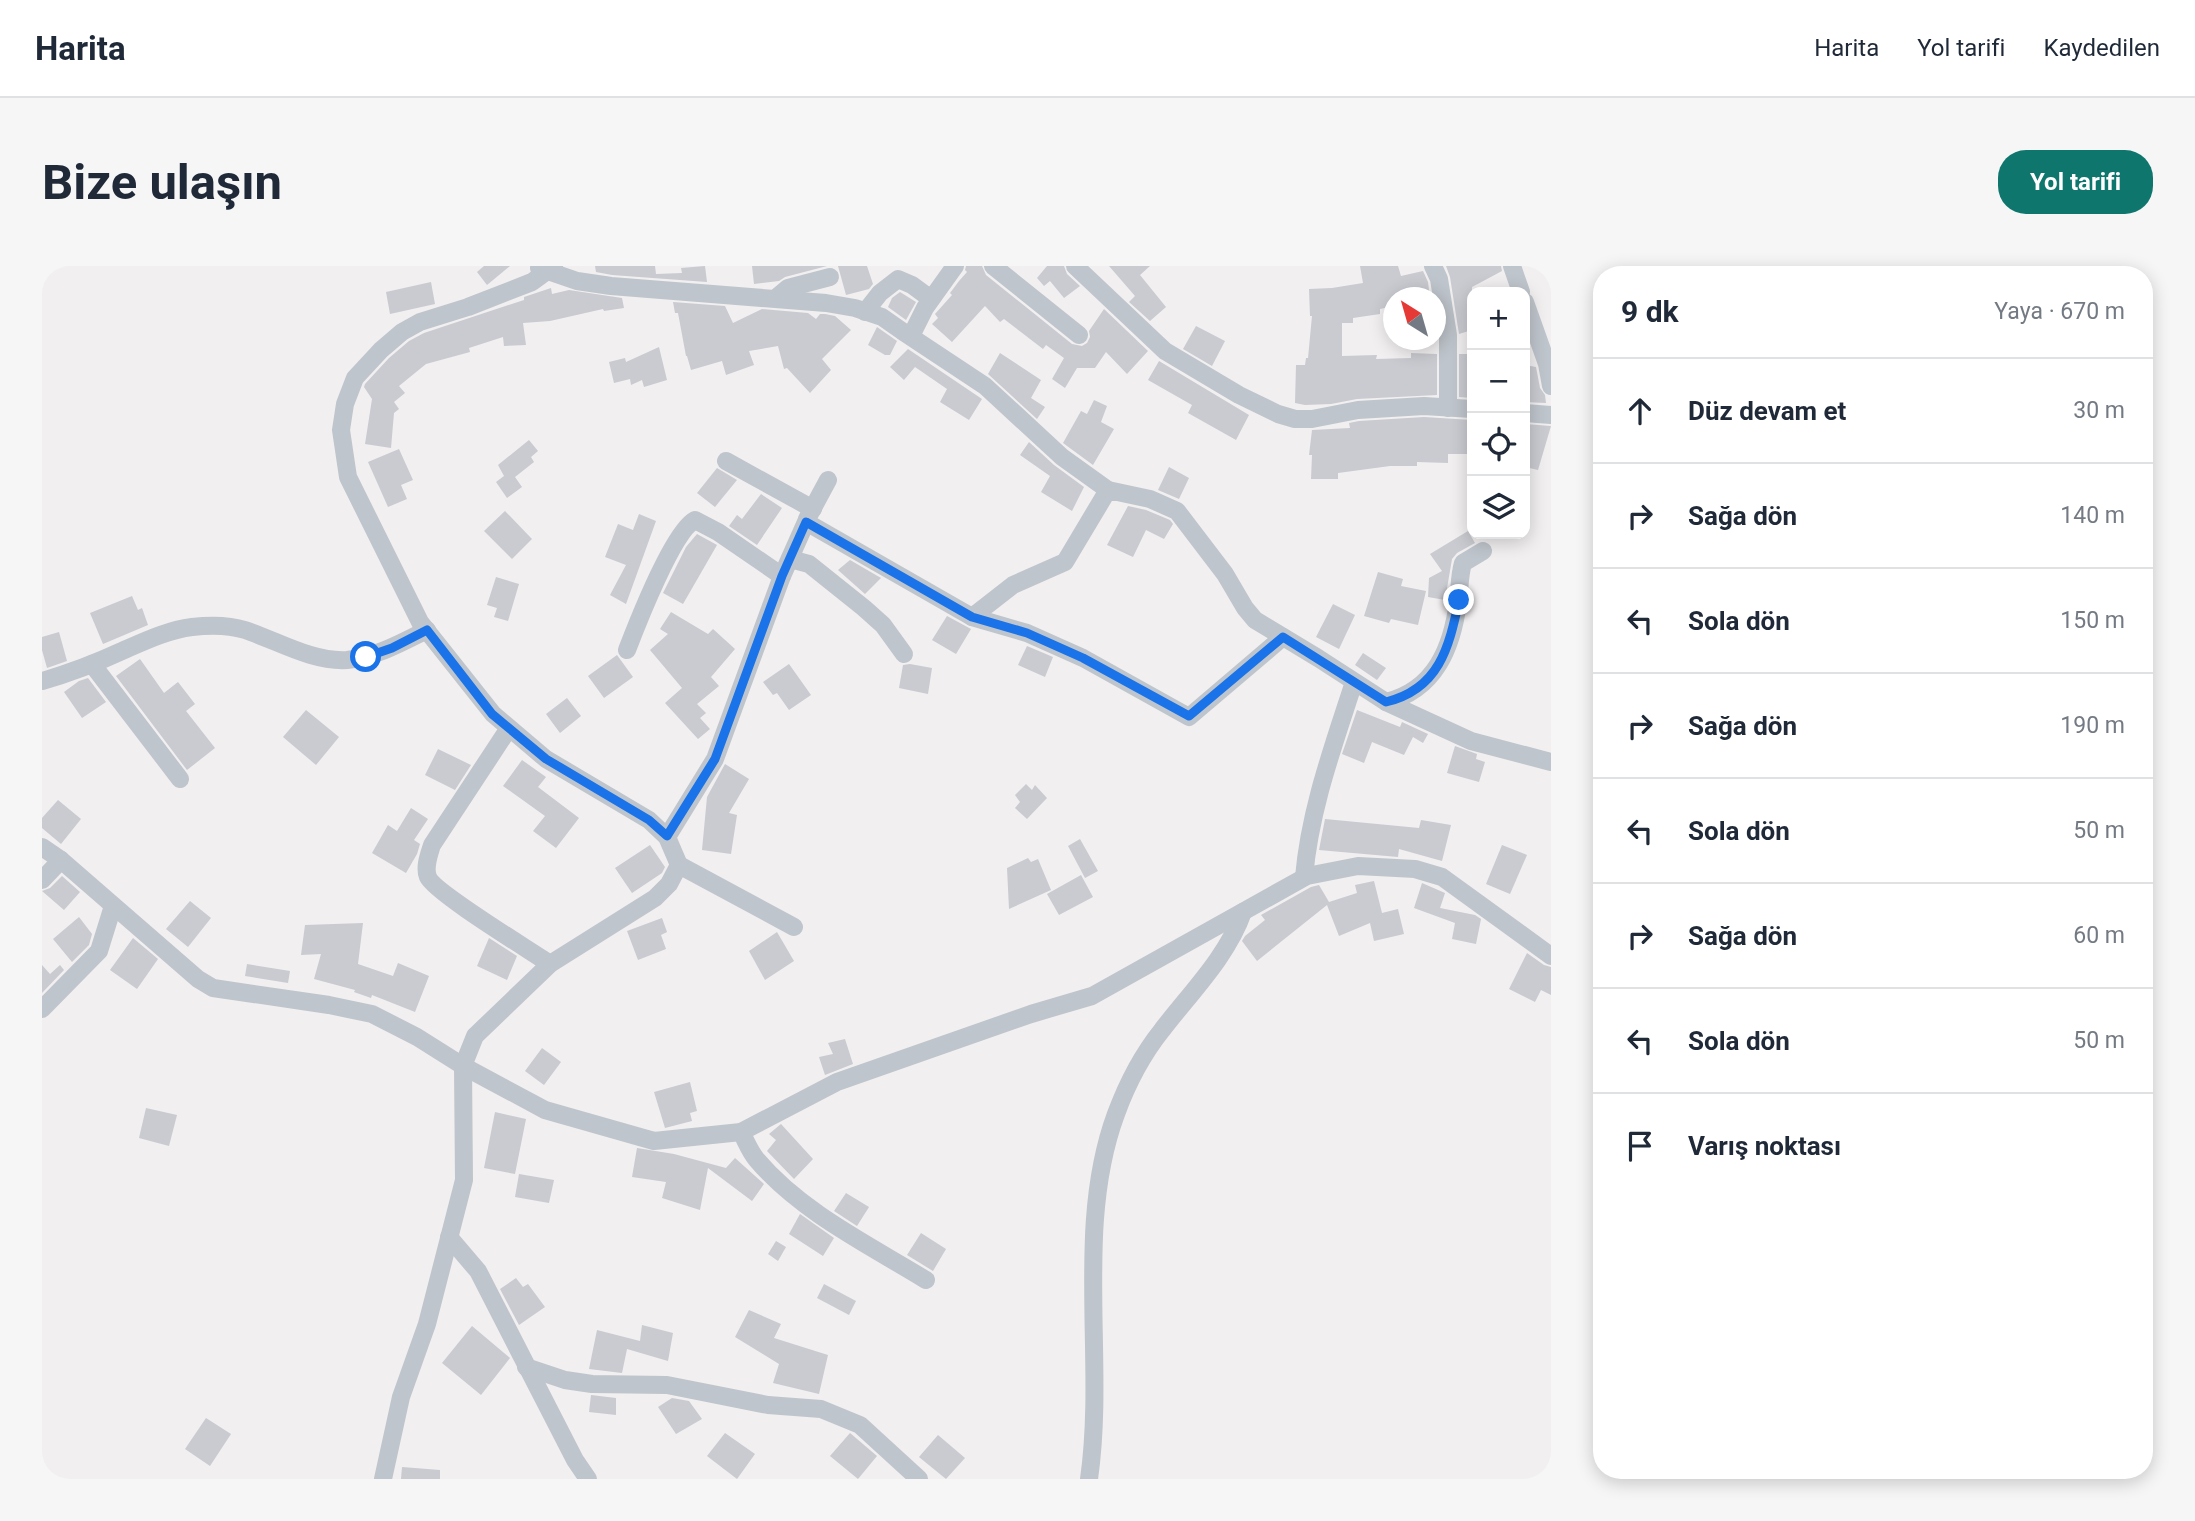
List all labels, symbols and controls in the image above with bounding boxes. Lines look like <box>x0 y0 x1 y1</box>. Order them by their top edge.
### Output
text: Harita <box>35 29 126 68</box>
text: Harita <box>1814 34 1879 62</box>
text: Yol tarifi <box>1917 34 2005 62</box>
text: Kaydedilen <box>2043 34 2160 62</box>
button: Yol tarifi <box>1998 150 2153 214</box>
text: Bize ulaşın <box>42 154 282 211</box>
north arrow <box>1383 287 1446 350</box>
map controls <box>1467 287 1530 539</box>
button: + <box>1467 287 1530 350</box>
text: 9 dk <box>1621 294 1679 329</box>
text: Yaya · 670 m <box>1994 298 2125 325</box>
button: − <box>1467 350 1530 413</box>
icon: ahead <box>1621 392 1659 430</box>
text: Düz devam et <box>1688 396 1846 426</box>
text: 30 m <box>2073 397 2125 424</box>
button: locate <box>1467 413 1530 476</box>
button: layers <box>1467 476 1530 539</box>
icon: right <box>1621 497 1659 535</box>
text: Sağa dön <box>1688 501 1797 531</box>
text: 140 m <box>2060 502 2125 529</box>
route end <box>1443 584 1474 615</box>
icon: left <box>1621 602 1659 640</box>
text: Sola dön <box>1688 606 1790 636</box>
text: 150 m <box>2060 607 2125 634</box>
route start <box>350 641 381 672</box>
icon: right <box>1621 707 1659 745</box>
text: Sağa dön <box>1688 711 1797 741</box>
text: 190 m <box>2060 712 2125 739</box>
icon: left <box>1621 812 1659 850</box>
text: Sola dön <box>1688 816 1790 846</box>
text: 50 m <box>2073 817 2125 844</box>
icon: right <box>1621 917 1659 955</box>
text: Sağa dön <box>1688 921 1797 951</box>
text: 60 m <box>2073 922 2125 949</box>
icon: left <box>1621 1022 1659 1060</box>
text: Sola dön <box>1688 1026 1790 1056</box>
text: 50 m <box>2073 1027 2125 1054</box>
icon: arrive <box>1621 1127 1659 1165</box>
text: Varış noktası <box>1688 1131 1841 1161</box>

